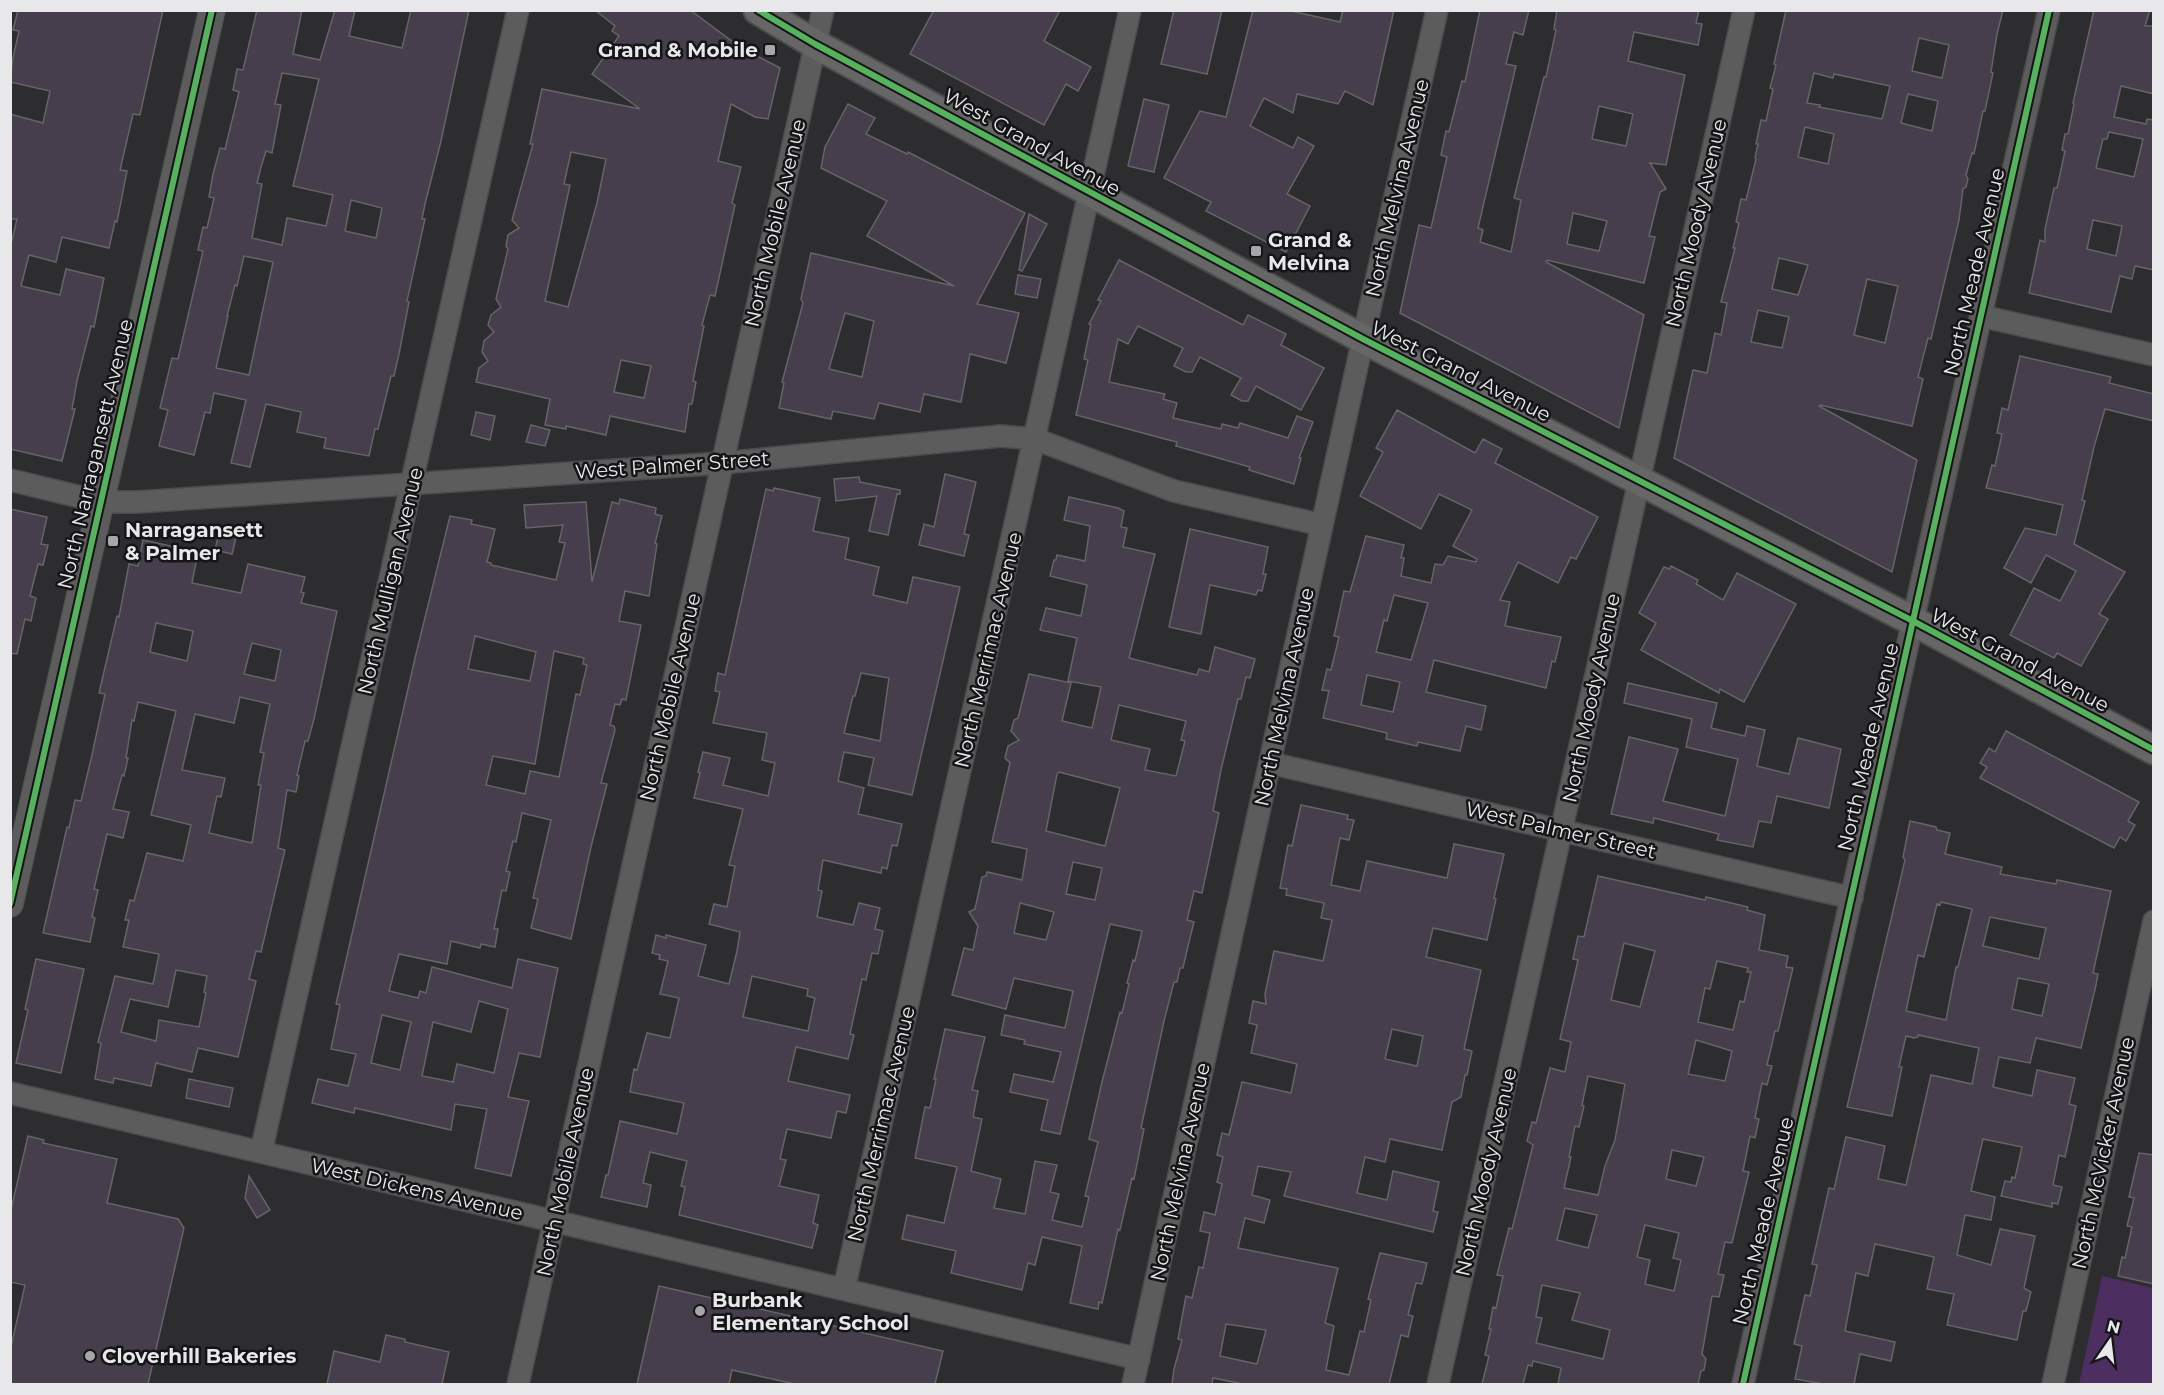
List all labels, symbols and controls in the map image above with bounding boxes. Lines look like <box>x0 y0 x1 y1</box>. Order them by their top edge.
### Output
place label: Grand & Mobile <box>598 38 758 62</box>
marker: Grand & Mobile <box>763 43 777 57</box>
street label: North Melvina Avenue <box>1360 77 1434 299</box>
street label: West Grand Avenue <box>939 83 1125 201</box>
street label: North Moody Avenue <box>1660 116 1732 330</box>
street label: North Mobile Avenue <box>739 117 811 329</box>
street label: North Meade Avenue <box>1938 166 2010 378</box>
place label: Grand & Melvina <box>1268 228 1352 275</box>
marker: Grand & Melvina <box>1249 244 1263 258</box>
street label: West Grand Avenue <box>1367 315 1555 427</box>
street label: North Narragansett Avenue <box>52 317 138 591</box>
street label: West Palmer Street <box>574 446 770 484</box>
street label: North Mulligan Avenue <box>352 465 428 697</box>
place label: Narragansett & Palmer <box>125 518 263 565</box>
street label: North Merrimac Avenue <box>949 530 1027 770</box>
marker: Narragansett & Palmer <box>106 534 120 548</box>
street label: North Melvina Avenue <box>1249 586 1319 808</box>
street label: North Mobile Avenue <box>634 591 706 803</box>
street label: North Moody Avenue <box>1557 591 1625 805</box>
street label: West Grand Avenue <box>1927 603 2113 717</box>
street label: North Meade Avenue <box>1832 641 1904 853</box>
street label: West Palmer Street <box>1463 796 1659 864</box>
street label: North Merrimac Avenue <box>842 1004 920 1244</box>
street label: North McVicker Avenue <box>2067 1035 2139 1271</box>
street label: North Melvina Avenue <box>1145 1061 1215 1283</box>
street label: North Mobile Avenue <box>531 1065 599 1279</box>
street label: North Moody Avenue <box>1450 1065 1522 1279</box>
street label: North Meade Avenue <box>1727 1115 1799 1327</box>
street label: West Dickens Avenue <box>309 1153 525 1225</box>
place label: Burbank Elementary School <box>712 1288 909 1335</box>
marker: Burbank Elementary School <box>693 1304 707 1318</box>
north arrow <box>2080 1311 2140 1371</box>
text: N <box>2105 1316 2122 1338</box>
place label: Cloverhill Bakeries <box>102 1344 297 1368</box>
marker: Cloverhill Bakeries <box>83 1349 97 1363</box>

